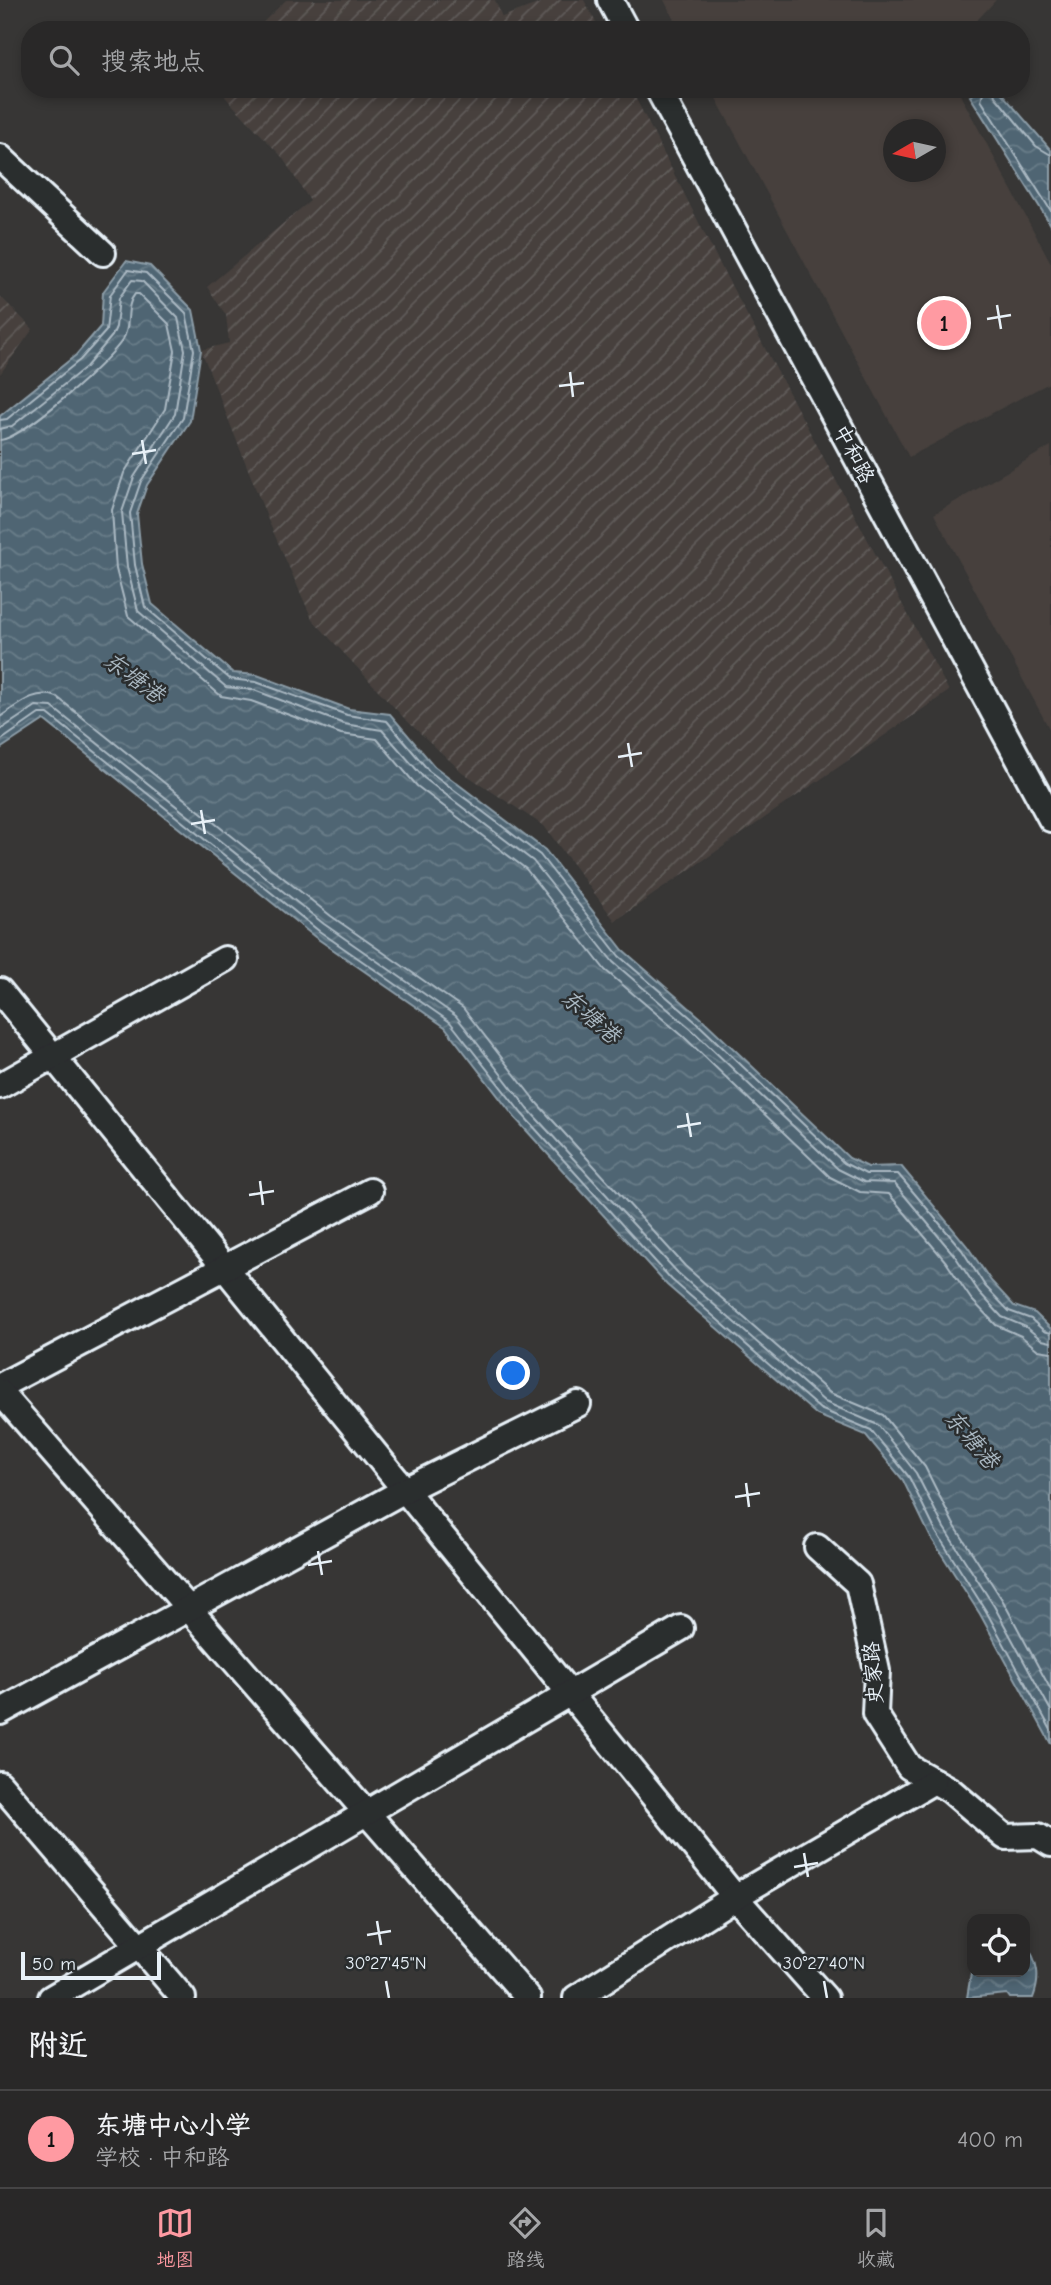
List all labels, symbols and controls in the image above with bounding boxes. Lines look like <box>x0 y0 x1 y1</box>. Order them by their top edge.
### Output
search box <box>21 21 1030 98</box>
icon: search <box>45 41 83 79</box>
text: 搜索地点 <box>101 47 205 77</box>
north arrow <box>883 119 946 182</box>
pin: 1 <box>921 297 967 349</box>
street label: 中和路 <box>829 421 879 487</box>
water label: 东塘港 <box>98 646 171 710</box>
water label: 东塘港 <box>556 984 627 1051</box>
your location <box>496 1356 530 1390</box>
water label: 东塘港 <box>939 1404 1006 1476</box>
street label: 史家路 <box>859 1641 887 1705</box>
map controls <box>967 1914 1030 1977</box>
button: locate <box>967 1914 1030 1977</box>
scale bar <box>21 1949 161 1981</box>
text: 50 m <box>32 1953 76 1975</box>
text: 30°27'45"N <box>345 1953 427 1974</box>
text: 30°27'40"N <box>783 1953 865 1974</box>
text: 附近 <box>28 2028 88 2063</box>
text: 东塘中心小学 <box>95 2111 251 2141</box>
text: 1 <box>46 2126 56 2153</box>
text: 400 m <box>957 2126 1023 2153</box>
text: 学校 · 中和路 <box>95 2144 229 2171</box>
tab: 地图 <box>156 2204 194 2271</box>
tab: 路线 <box>506 2204 545 2271</box>
tab: 收藏 <box>857 2204 895 2271</box>

